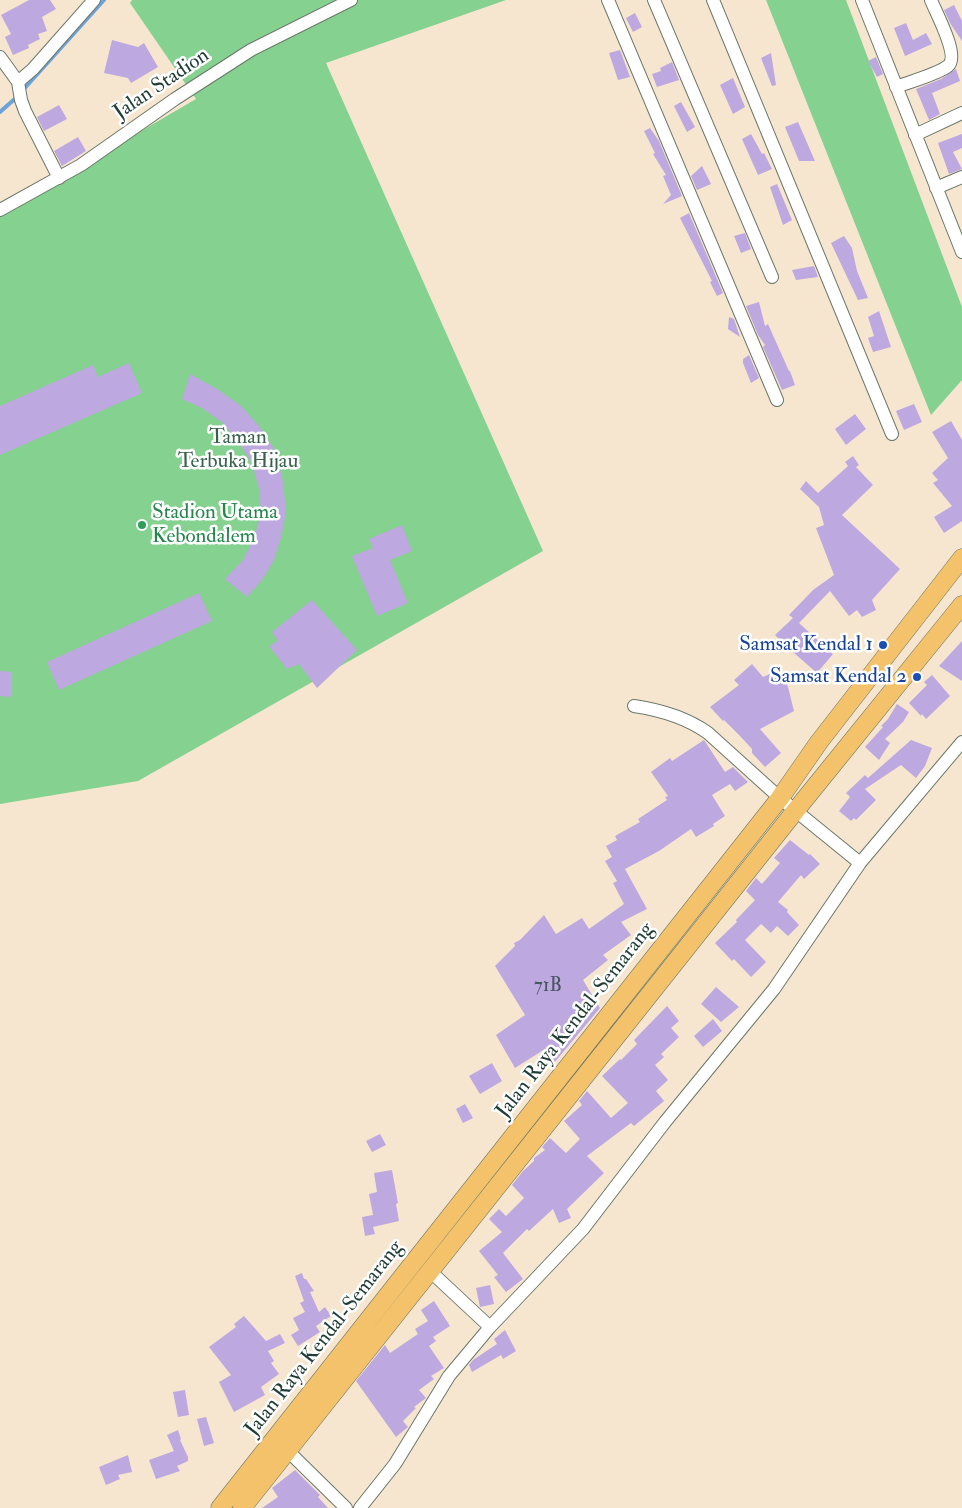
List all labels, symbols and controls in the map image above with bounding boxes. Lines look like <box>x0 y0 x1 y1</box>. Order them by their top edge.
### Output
street label: Jalan Stadion <box>109 44 215 126</box>
park label: Taman Terbuka Hijau <box>178 425 298 475</box>
place label: Stadion Utama Kebondalem <box>152 500 278 550</box>
marker: Stadion Utama Kebondalem <box>136 519 148 531</box>
place label: Samsat Kendal 1 <box>739 632 873 658</box>
marker: Samsat Kendal 1 <box>877 639 889 651</box>
place label: Samsat Kendal 2 <box>770 664 907 690</box>
marker: Samsat Kendal 2 <box>911 671 923 683</box>
street label: Jalan Raya Kendal-Semarang <box>492 918 660 1124</box>
house number: 71B <box>534 976 562 998</box>
street label: Jalan Raya Kendal-Semarang <box>241 1236 409 1442</box>

